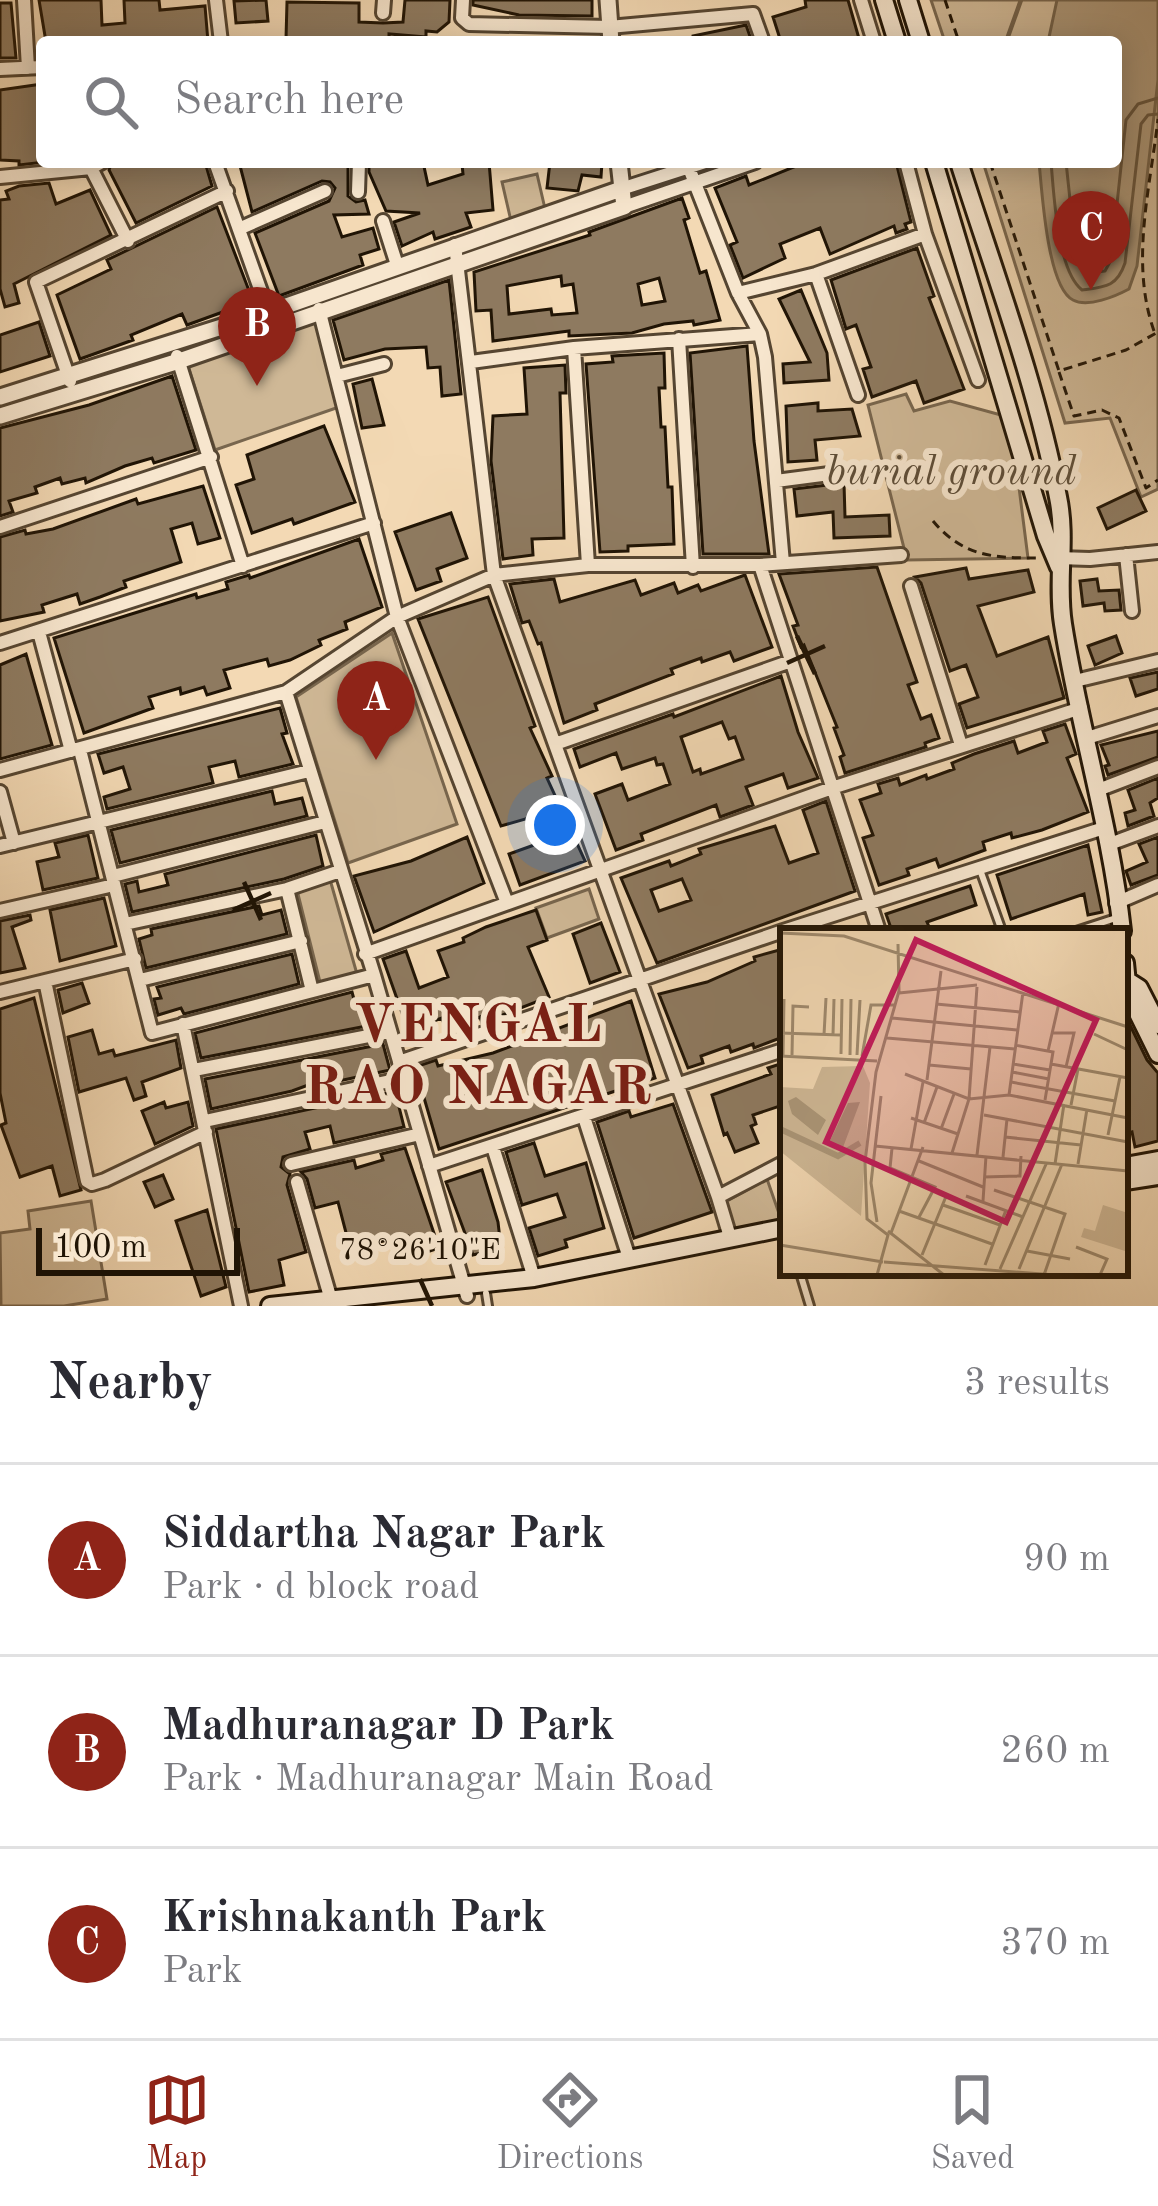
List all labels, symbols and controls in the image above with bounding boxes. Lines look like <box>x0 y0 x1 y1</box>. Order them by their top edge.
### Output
search box <box>36 36 1122 168</box>
icon: search <box>78 69 144 135</box>
text: Search here <box>174 79 404 124</box>
pin: C <box>1052 191 1130 290</box>
pin: B <box>218 287 296 386</box>
park label: burial ground <box>826 452 1077 494</box>
pin: A <box>337 661 415 760</box>
your location <box>525 795 585 855</box>
inset map <box>780 928 1128 1276</box>
district label: VENGAL RAO NAGAR <box>304 1000 654 1116</box>
scale bar <box>36 1222 240 1275</box>
text: 100 m <box>54 1232 147 1265</box>
text: 78°26'10"E <box>339 1236 501 1266</box>
text: Nearby <box>48 1359 213 1410</box>
text: 3 results <box>964 1364 1110 1403</box>
text: Siddartha Nagar Park <box>162 1513 605 1558</box>
text: A <box>72 1540 102 1579</box>
text: 90 m <box>1023 1540 1110 1579</box>
text: Park · d block road <box>162 1568 479 1607</box>
text: Madhuranagar D Park <box>162 1705 614 1750</box>
text: B <box>73 1732 101 1771</box>
text: 260 m <box>1000 1732 1110 1771</box>
text: Park · Madhuranagar Main Road <box>162 1760 714 1799</box>
text: Krishnakanth Park <box>162 1897 546 1942</box>
text: C <box>74 1924 100 1963</box>
text: 370 m <box>1000 1924 1110 1963</box>
text: Park <box>162 1952 242 1991</box>
tab: Map <box>144 2067 210 2180</box>
tab: Directions <box>497 2067 643 2180</box>
tab: Saved <box>930 2067 1014 2180</box>

